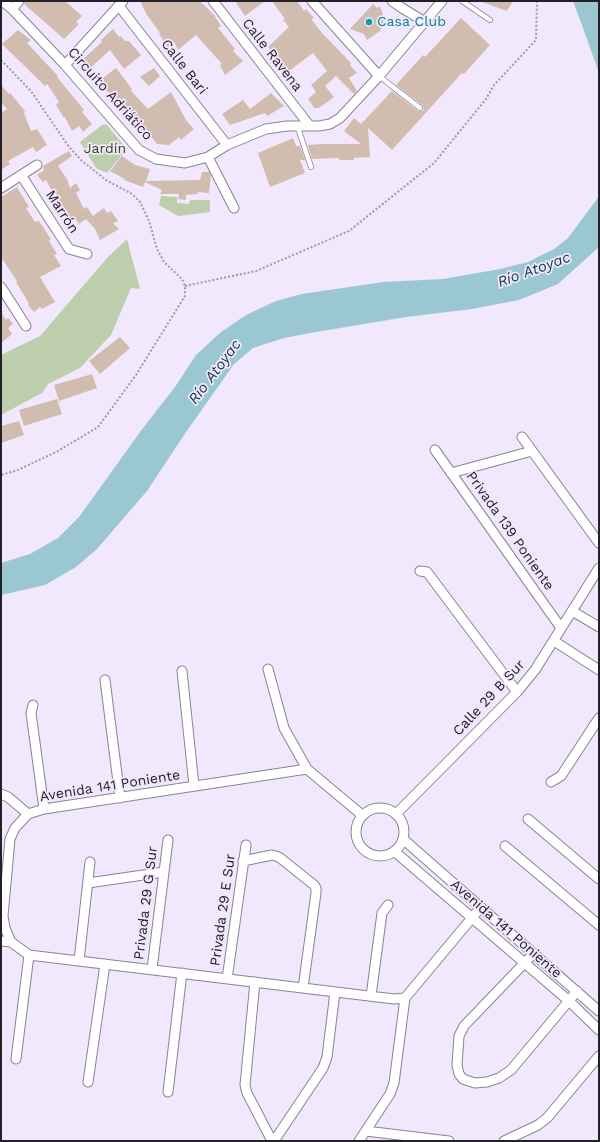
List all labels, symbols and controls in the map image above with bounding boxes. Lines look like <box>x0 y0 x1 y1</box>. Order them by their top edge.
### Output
place label: Casa Club <box>377 14 446 30</box>
street label: Calle Ravena <box>238 15 306 95</box>
marker: Casa Club <box>364 17 374 27</box>
street label: Calle Bari <box>157 36 211 98</box>
street label: Circuito Adriático <box>64 44 156 144</box>
park label: Jardín <box>84 141 126 157</box>
street label: Marrón <box>42 187 82 237</box>
water label: Río Atoyac <box>495 249 573 291</box>
water label: Río Atoyac <box>185 336 245 408</box>
street label: Privada 139 Poniente <box>463 468 557 594</box>
street label: Calle 29 B Sur <box>450 657 528 739</box>
street label: Avenida 141 Poniente <box>39 767 181 805</box>
street label: Privada 29 G Sur <box>131 845 161 961</box>
street label: Privada 29 E Sur <box>207 853 239 967</box>
street label: Avenida 141 Poniente <box>447 876 565 982</box>

